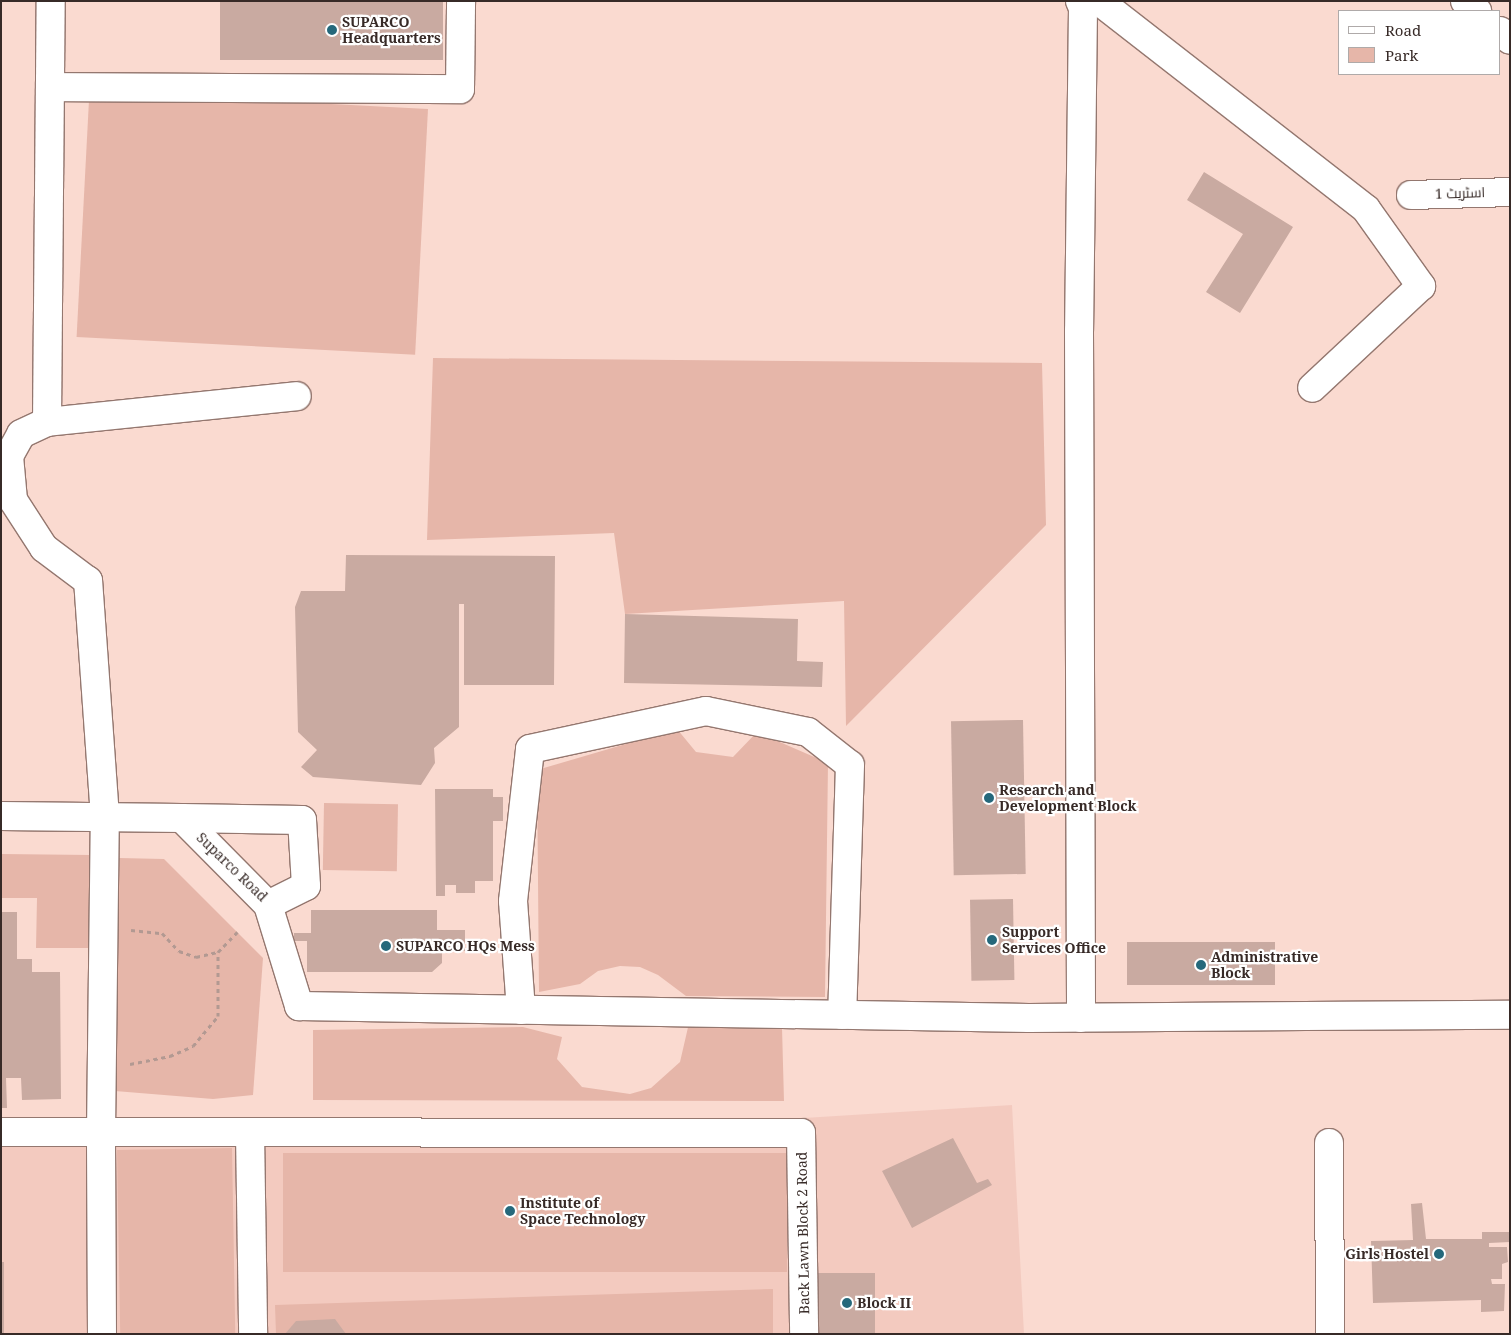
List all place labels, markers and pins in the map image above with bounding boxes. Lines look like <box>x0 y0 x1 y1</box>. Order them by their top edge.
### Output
place label: SUPARCO Headquarters <box>342 14 441 46</box>
marker: SUPARCO Headquarters <box>326 24 338 36</box>
place label: Research and Development Block <box>999 782 1136 814</box>
marker: Research and Development Block <box>983 792 995 804</box>
place label: Support Services Office <box>1002 924 1106 956</box>
marker: Support Services Office <box>986 934 998 946</box>
place label: SUPARCO HQs Mess <box>396 938 535 954</box>
marker: SUPARCO HQs Mess <box>380 940 392 952</box>
place label: Administrative Block <box>1211 949 1318 982</box>
marker: Administrative Block <box>1195 959 1207 971</box>
place label: Institute of Space Technology <box>520 1195 645 1228</box>
marker: Institute of Space Technology <box>504 1205 516 1217</box>
place label: Girls Hostel <box>1345 1246 1429 1262</box>
marker: Girls Hostel <box>1433 1248 1445 1260</box>
place label: Block II <box>857 1295 911 1311</box>
marker: Block II <box>841 1297 853 1309</box>

